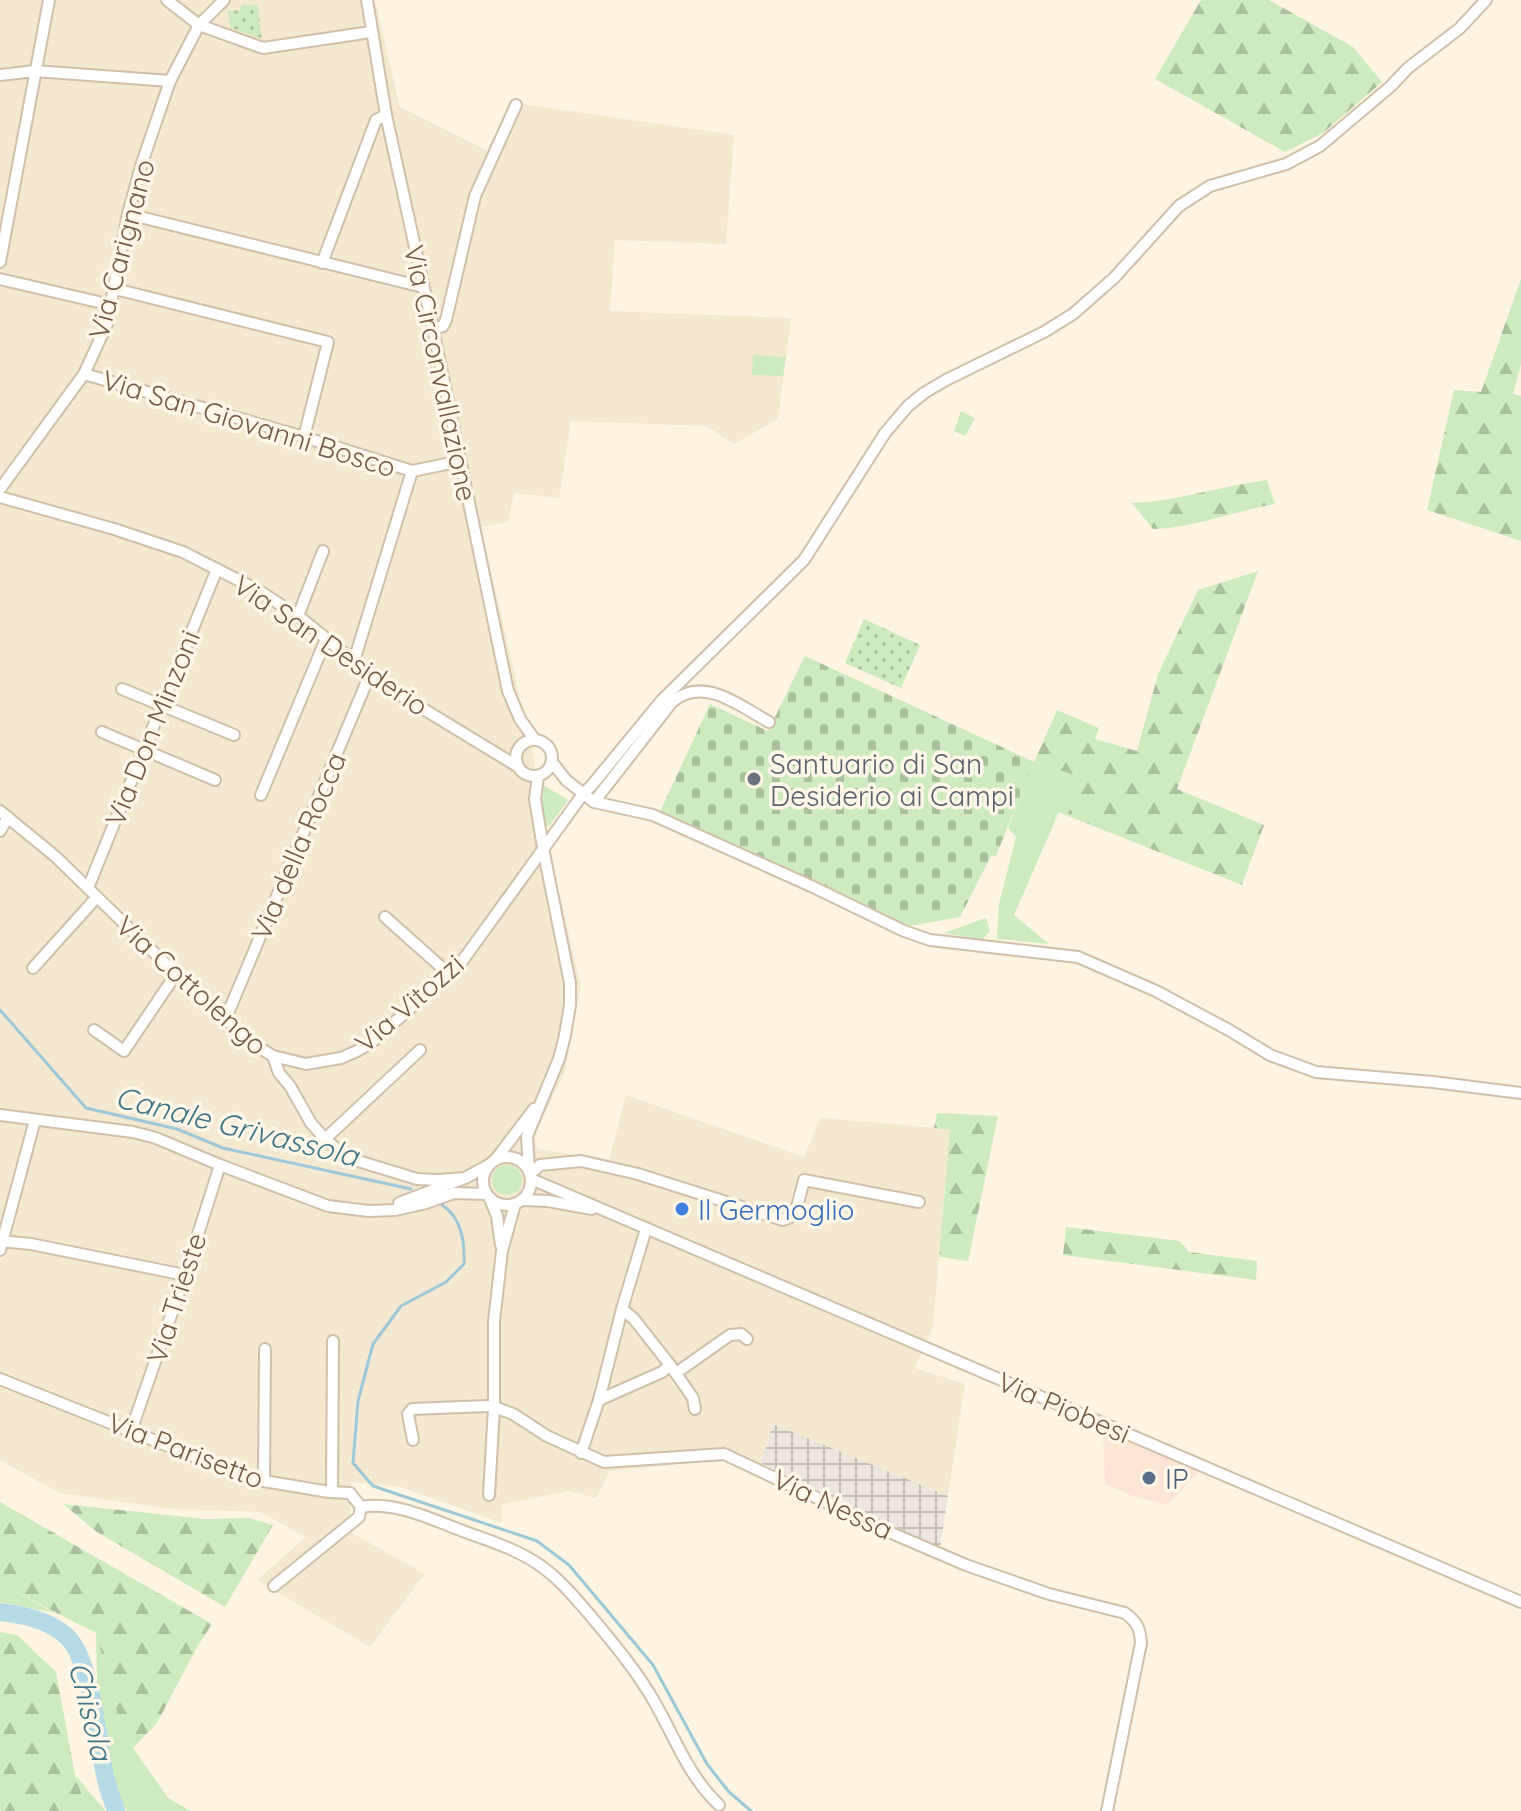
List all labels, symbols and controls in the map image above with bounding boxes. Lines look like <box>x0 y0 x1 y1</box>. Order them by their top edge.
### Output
street label: Via Carignano <box>80 155 162 343</box>
street label: Via Circonvallazione <box>397 242 485 504</box>
street label: Via San Giovanni Bosco <box>98 362 400 484</box>
street label: Via San Desiderio <box>227 567 435 723</box>
street label: Via Don Minzoni <box>97 625 207 831</box>
place label: Santuario di San Desiderio ai Campi <box>770 746 1014 813</box>
street label: Via della Rocca <box>243 747 353 945</box>
marker: Santuario di San Desiderio ai Campi <box>745 770 763 788</box>
street label: Via Cottolengo <box>109 908 275 1062</box>
street label: Via Vitozzi <box>347 946 471 1060</box>
water label: Canale Grivassola <box>112 1077 364 1175</box>
place label: Il Germoglio <box>698 1192 854 1227</box>
marker: Il Germoglio <box>673 1200 691 1218</box>
street label: Via Trieste <box>138 1228 214 1368</box>
street label: Via Piobesi <box>992 1363 1136 1451</box>
street label: Via Parisetto <box>103 1404 269 1496</box>
street label: Via Nessa <box>767 1461 899 1547</box>
place label: IP <box>1165 1461 1189 1496</box>
marker: IP <box>1140 1469 1158 1487</box>
water label: Chisola <box>60 1658 122 1766</box>

